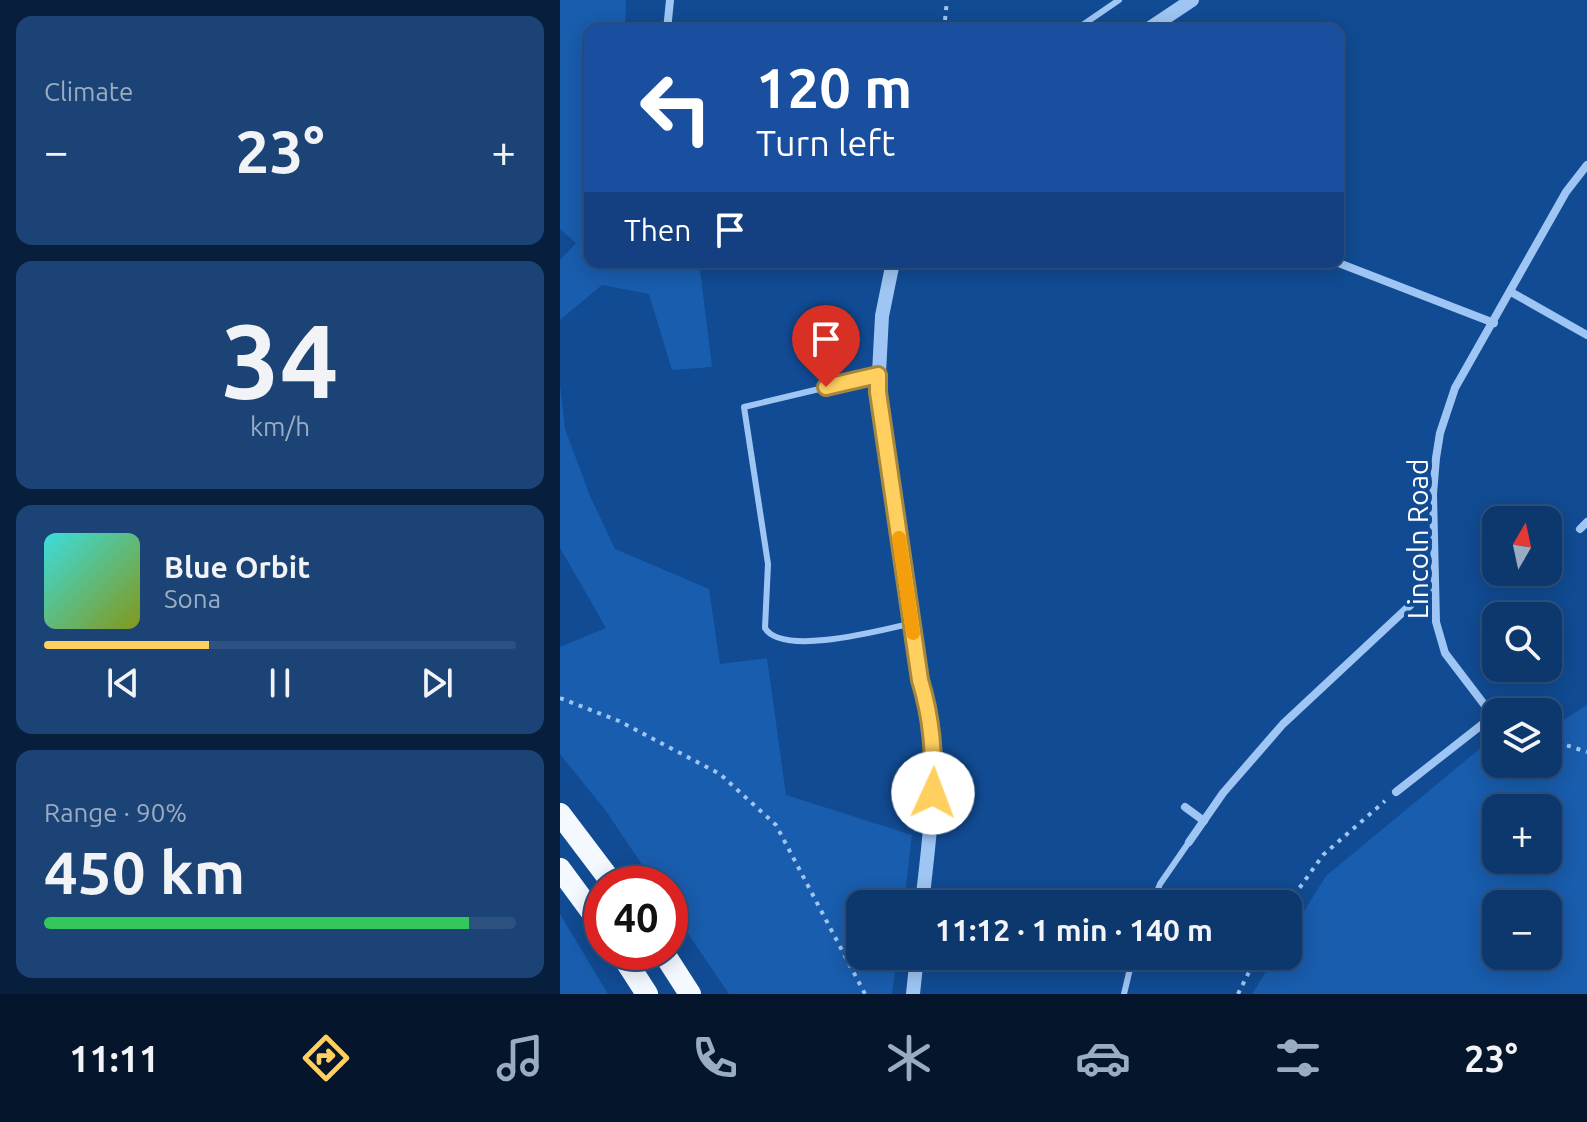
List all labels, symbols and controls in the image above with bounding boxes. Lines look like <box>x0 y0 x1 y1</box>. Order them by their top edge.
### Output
icon: left <box>624 56 728 160</box>
text: 120 m <box>756 56 912 119</box>
text: Climate <box>44 77 133 106</box>
text: 23° <box>236 117 324 184</box>
text: Turn left <box>756 122 895 163</box>
text: − <box>44 126 69 175</box>
text: + <box>491 126 516 175</box>
icon: arrive <box>708 208 752 252</box>
text: Then <box>624 213 692 247</box>
text: 34 <box>221 301 339 418</box>
pin <box>792 305 860 387</box>
icon: arrive <box>804 317 848 361</box>
text: km/h <box>250 412 310 441</box>
street label: Lincoln Road <box>1402 459 1433 619</box>
north arrow <box>1482 506 1562 586</box>
map controls <box>1482 506 1562 970</box>
text: Blue Orbit <box>164 550 310 584</box>
text: Sona <box>164 584 221 613</box>
button: search <box>1482 602 1562 682</box>
icon: previous <box>101 661 145 705</box>
icon: pause <box>258 661 302 705</box>
icon: next <box>415 661 459 705</box>
button: layers <box>1482 698 1562 778</box>
position arrow <box>891 751 975 835</box>
button: + <box>1482 794 1562 874</box>
text: Range · 90% <box>44 798 187 827</box>
text: 450 km <box>44 838 245 905</box>
speed limit sign: 40 <box>584 866 688 970</box>
button: − <box>1482 890 1562 970</box>
text: 11:12 · 1 min · 140 m <box>935 913 1213 947</box>
icon: directions <box>298 1030 354 1086</box>
icon: music <box>492 1030 548 1086</box>
icon: phone <box>687 1030 743 1086</box>
icon: climate <box>881 1030 937 1086</box>
icon: car <box>1075 1030 1131 1086</box>
icon: filters <box>1270 1030 1326 1086</box>
text: 11:11 <box>69 1038 159 1079</box>
text: 23° <box>1464 1038 1518 1079</box>

